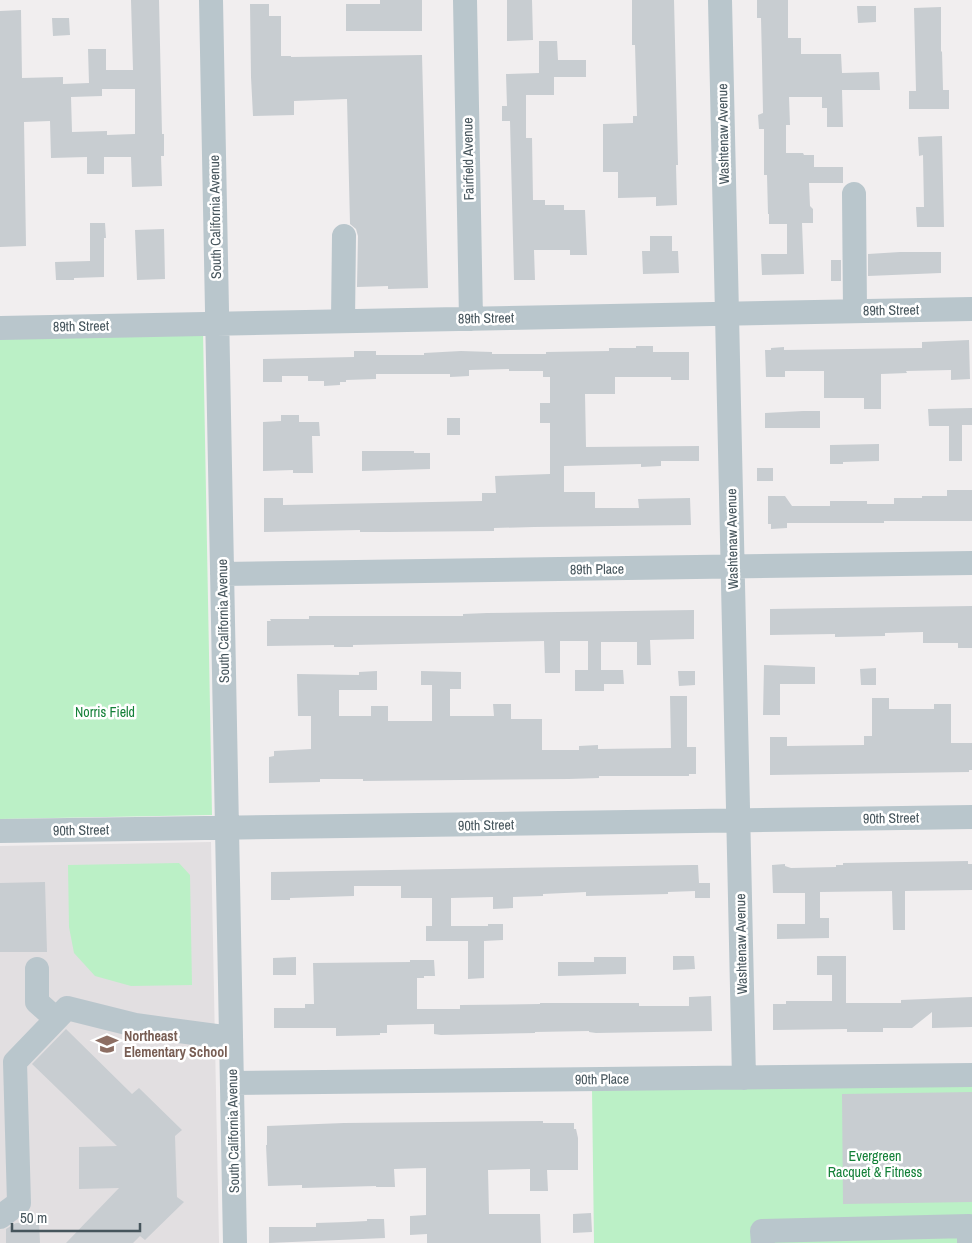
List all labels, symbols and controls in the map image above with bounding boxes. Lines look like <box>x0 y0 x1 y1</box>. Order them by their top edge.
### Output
street label: Washtenaw Avenue <box>713 83 733 185</box>
street label: Fairfield Avenue <box>458 117 478 201</box>
street label: South California Avenue <box>205 155 225 279</box>
street label: 89th Street <box>863 301 919 319</box>
street label: 89th Street <box>458 309 514 327</box>
street label: 89th Street <box>53 317 109 335</box>
street label: Washtenaw Avenue <box>722 488 742 590</box>
street label: South California Avenue <box>213 559 233 683</box>
street label: 89th Place <box>570 560 624 578</box>
park label: Norris Field <box>75 703 135 721</box>
street label: 90th Street <box>863 809 919 827</box>
street label: 90th Street <box>458 816 514 834</box>
street label: 90th Street <box>53 821 109 839</box>
street label: Washtenaw Avenue <box>731 893 751 995</box>
place label: Northeast Elementary School <box>124 1027 227 1061</box>
school or university icon: Northeast Elementary School <box>94 1031 120 1057</box>
street label: South California Avenue <box>223 1069 243 1193</box>
street label: 90th Place <box>575 1070 629 1088</box>
park label: Evergreen Racquet & Fitness <box>828 1147 922 1181</box>
scale bar <box>12 1200 140 1232</box>
text: 50 m <box>20 1207 47 1228</box>

